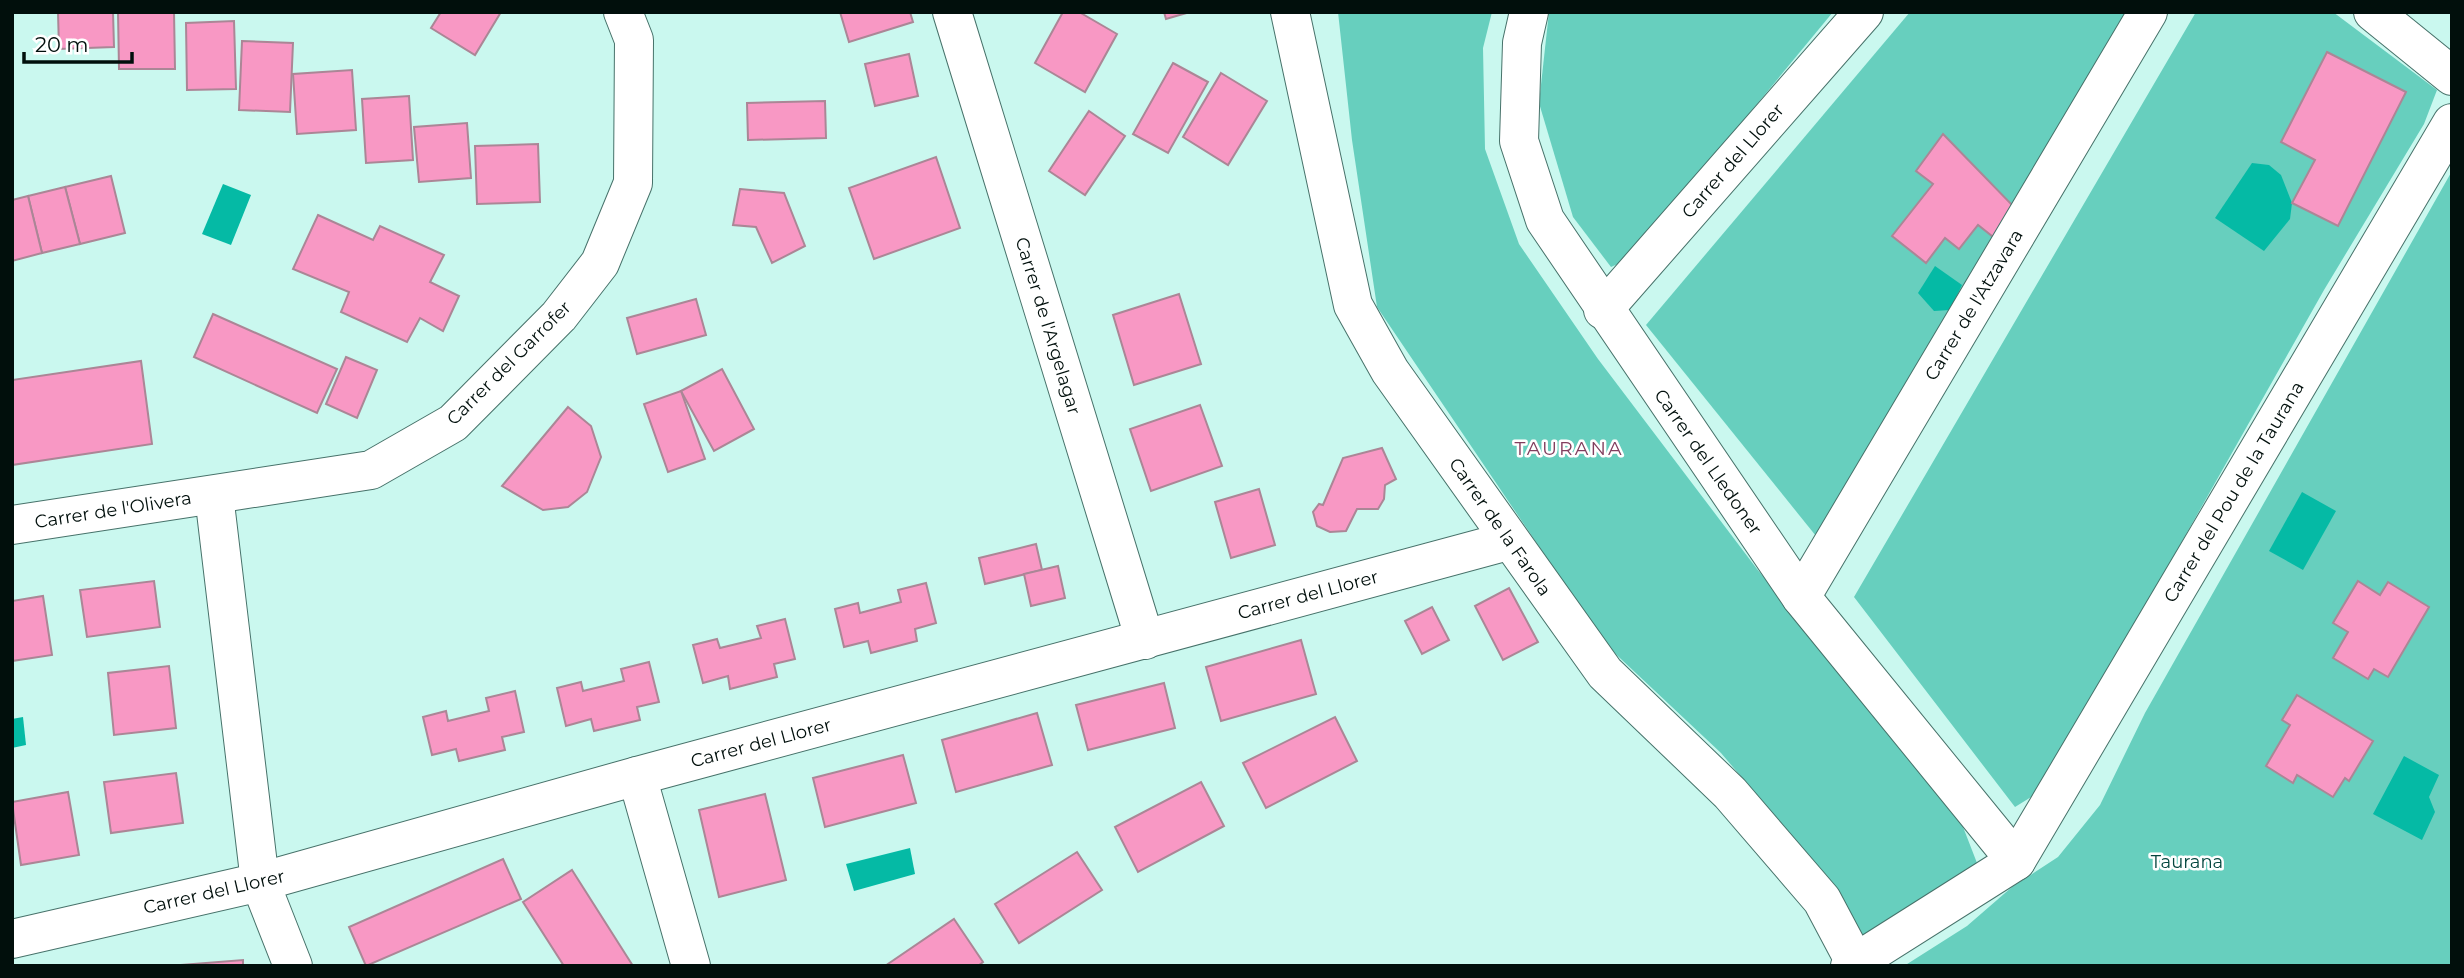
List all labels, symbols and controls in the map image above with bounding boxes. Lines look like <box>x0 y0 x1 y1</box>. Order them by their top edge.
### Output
scale bar <box>24 21 133 65</box>
text: 20 m <box>35 32 89 57</box>
street label: Carrer del Llorer <box>1677 99 1789 223</box>
street label: Carrer de l'Atzavara <box>1920 225 2028 385</box>
street label: Carrer de l'Argelagar <box>1011 235 1085 417</box>
street label: Carrer del Garrofer <box>442 296 576 430</box>
street label: Carrer del Pou de la Taurana <box>2159 378 2309 606</box>
street label: Carrer del Lledoner <box>1649 385 1767 539</box>
district label: TAURANA <box>1514 437 1624 460</box>
street label: Carrer de la Farola <box>1444 454 1556 600</box>
street label: Carrer de l'Olivera <box>33 487 193 533</box>
street label: Carrer del Llorer <box>1235 566 1381 624</box>
street label: Carrer del Llorer <box>688 714 834 772</box>
park label: Taurana <box>2151 851 2223 873</box>
street label: Carrer del Llorer <box>141 865 287 919</box>

